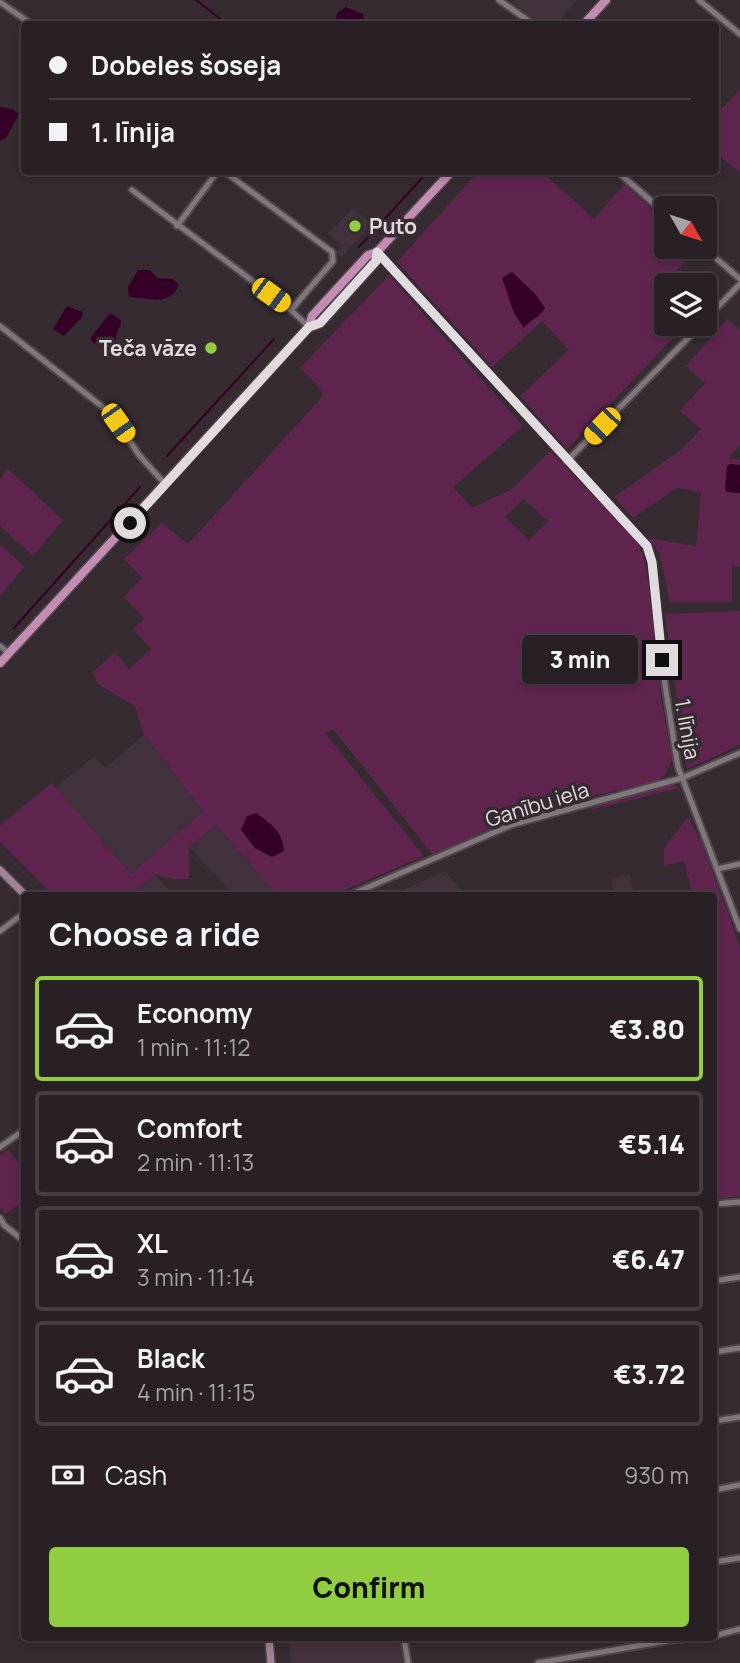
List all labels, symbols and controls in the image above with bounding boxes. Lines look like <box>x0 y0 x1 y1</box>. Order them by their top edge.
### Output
text: Dobeles šoseja <box>91 47 281 83</box>
text: 1. līnija <box>91 114 175 150</box>
north arrow <box>654 196 718 259</box>
map controls <box>654 196 717 336</box>
place label: Puto <box>369 212 417 240</box>
marker: Puto <box>347 218 363 234</box>
button: layers <box>654 273 717 336</box>
car <box>248 274 295 316</box>
place label: Teča vāze <box>99 334 197 362</box>
marker: Teča vāze <box>203 340 219 356</box>
car <box>98 400 139 446</box>
car <box>580 404 625 448</box>
route start <box>114 507 146 539</box>
callout: 3 min <box>522 636 638 684</box>
text: 3 min <box>550 643 610 675</box>
route end <box>646 644 678 676</box>
street label: 1. līnija <box>669 697 707 761</box>
street label: Ganību iela <box>482 775 592 833</box>
text: Choose a ride <box>49 912 260 956</box>
text: Economy <box>137 995 252 1031</box>
icon: car <box>53 997 116 1060</box>
text: €3.80 <box>610 1011 685 1047</box>
text: 1 min · 11:12 <box>137 1031 250 1063</box>
text: Comfort <box>137 1110 243 1146</box>
icon: car <box>53 1112 116 1175</box>
text: €5.14 <box>619 1126 685 1162</box>
text: 2 min · 11:13 <box>137 1146 254 1178</box>
text: XL <box>137 1225 168 1261</box>
icon: car <box>53 1227 116 1290</box>
text: €6.47 <box>612 1241 685 1277</box>
text: 3 min · 11:14 <box>137 1261 255 1293</box>
text: Black <box>137 1340 205 1376</box>
icon: car <box>53 1342 116 1405</box>
text: €3.72 <box>613 1356 685 1392</box>
text: 4 min · 11:15 <box>137 1376 255 1408</box>
icon: cash <box>49 1456 87 1494</box>
text: Cash <box>105 1457 167 1493</box>
text: 930 m <box>624 1459 689 1491</box>
button: Confirm <box>49 1547 689 1627</box>

